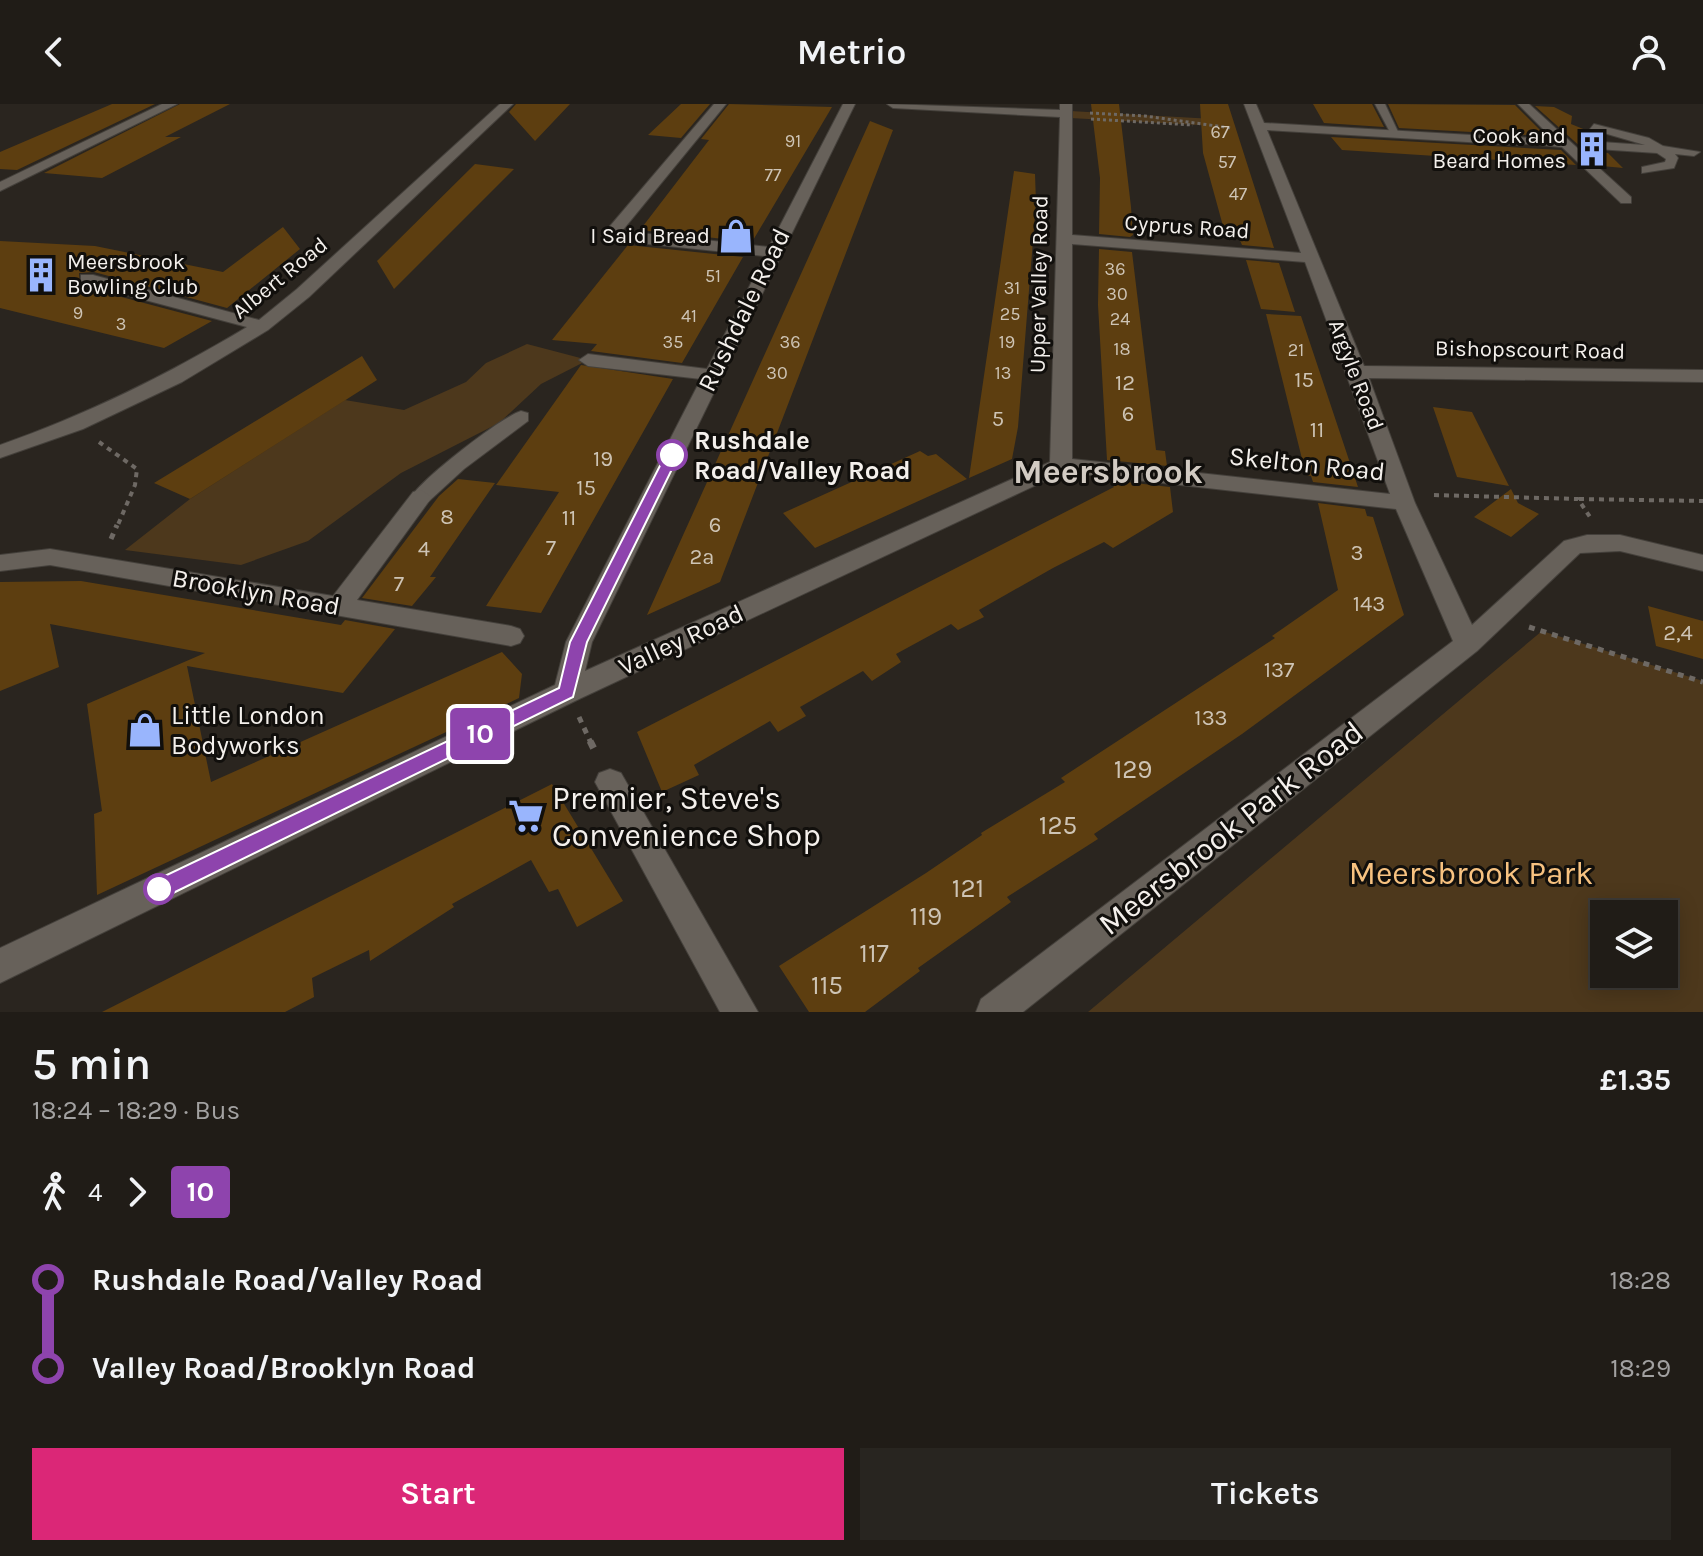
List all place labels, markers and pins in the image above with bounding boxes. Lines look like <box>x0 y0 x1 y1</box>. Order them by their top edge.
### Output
place label: Cook and Beard Homes <box>1433 123 1566 174</box>
building icon: Cook and Beard Homes <box>1573 130 1611 168</box>
shop icon: I Said Bread <box>717 217 755 255</box>
place label: I Said Bread <box>590 223 710 249</box>
place label: Meersbrook Bowling Club <box>67 249 198 300</box>
building icon: Meersbrook Bowling Club <box>22 256 60 294</box>
place label: Rushdale Road/Valley Road <box>694 425 911 486</box>
marker: Rushdale Road/Valley Road <box>657 440 687 470</box>
place label: Little London Bodyworks <box>171 700 325 761</box>
shop icon: Little London Bodyworks <box>126 711 164 749</box>
place label: Premier, Steve's Convenience Shop <box>552 780 821 854</box>
supermarket icon: Premier, Steve's Convenience Shop <box>507 797 545 835</box>
unlabelled marker <box>144 874 174 904</box>

